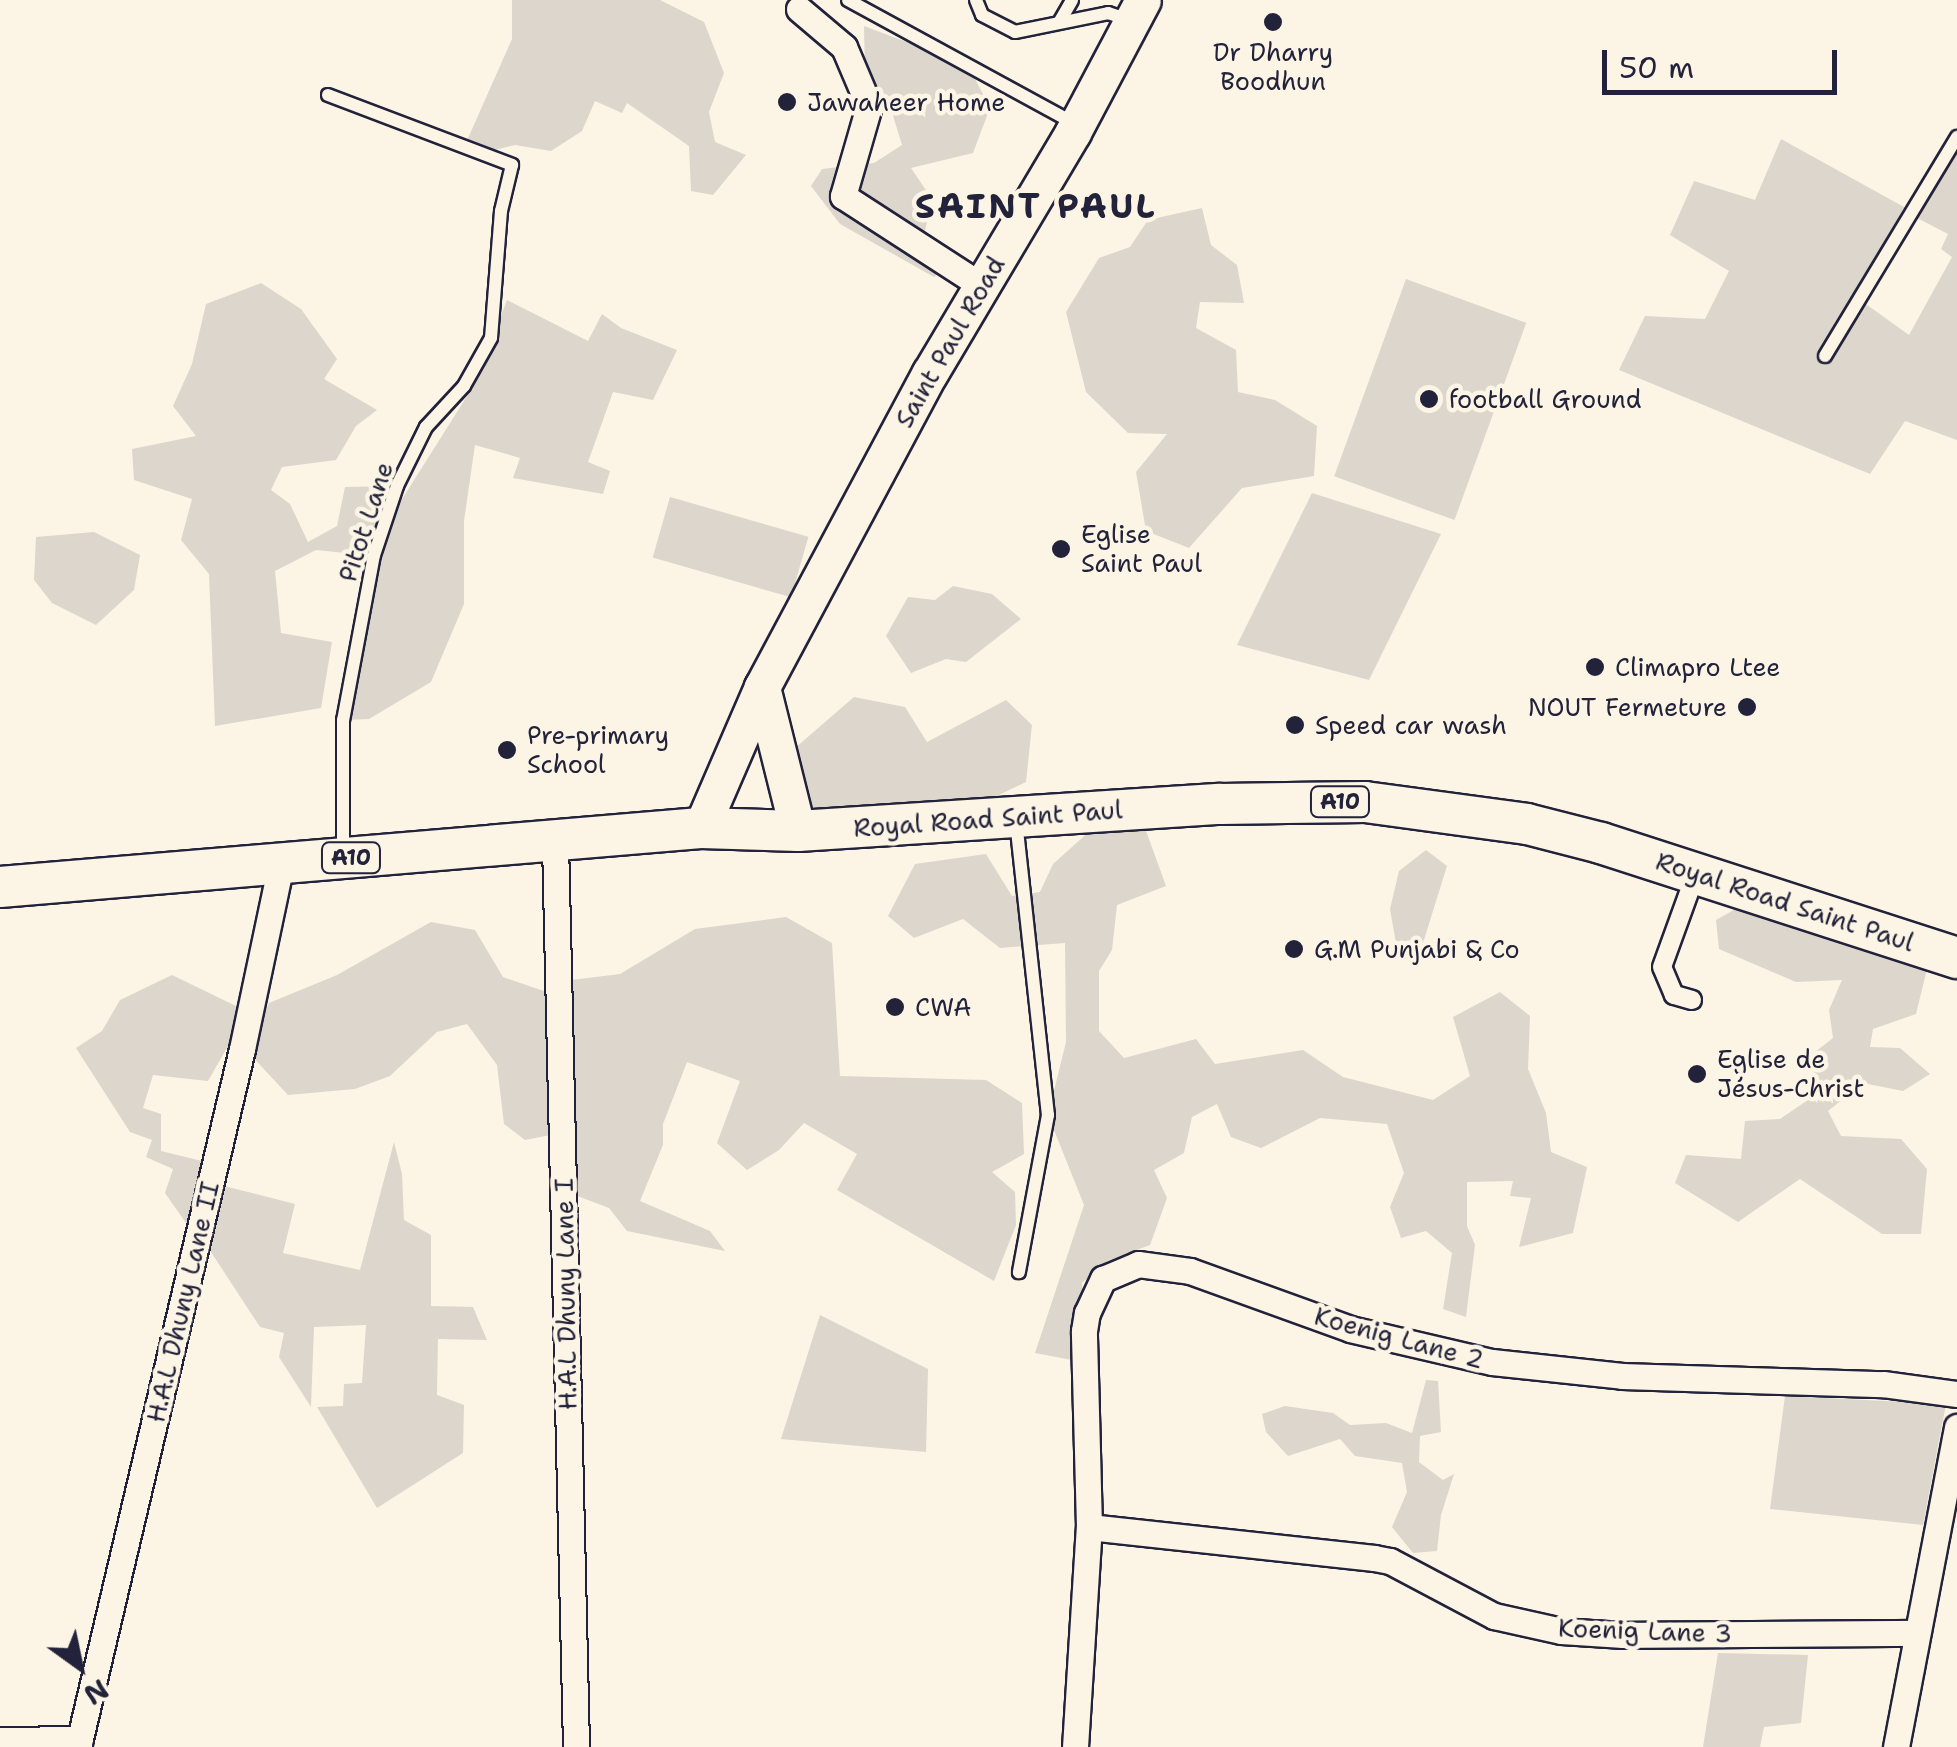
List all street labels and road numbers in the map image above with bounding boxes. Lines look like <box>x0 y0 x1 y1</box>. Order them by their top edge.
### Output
street label: Saint Paul Road <box>889 251 1011 433</box>
street label: Pitot Lane <box>333 458 399 586</box>
road number: A10 <box>1308 785 1372 819</box>
street label: Royal Road Saint Paul <box>852 795 1124 843</box>
road number: A10 <box>318 841 384 875</box>
street label: Royal Road Saint Paul <box>1652 846 1918 958</box>
street label: H.A.L Dhuny Lane I <box>549 1178 583 1410</box>
street label: H.A.L Dhuny Lane II <box>141 1179 225 1425</box>
street label: Koenig Lane 2 <box>1311 1301 1487 1375</box>
street label: Koenig Lane 3 <box>1558 1613 1732 1649</box>

